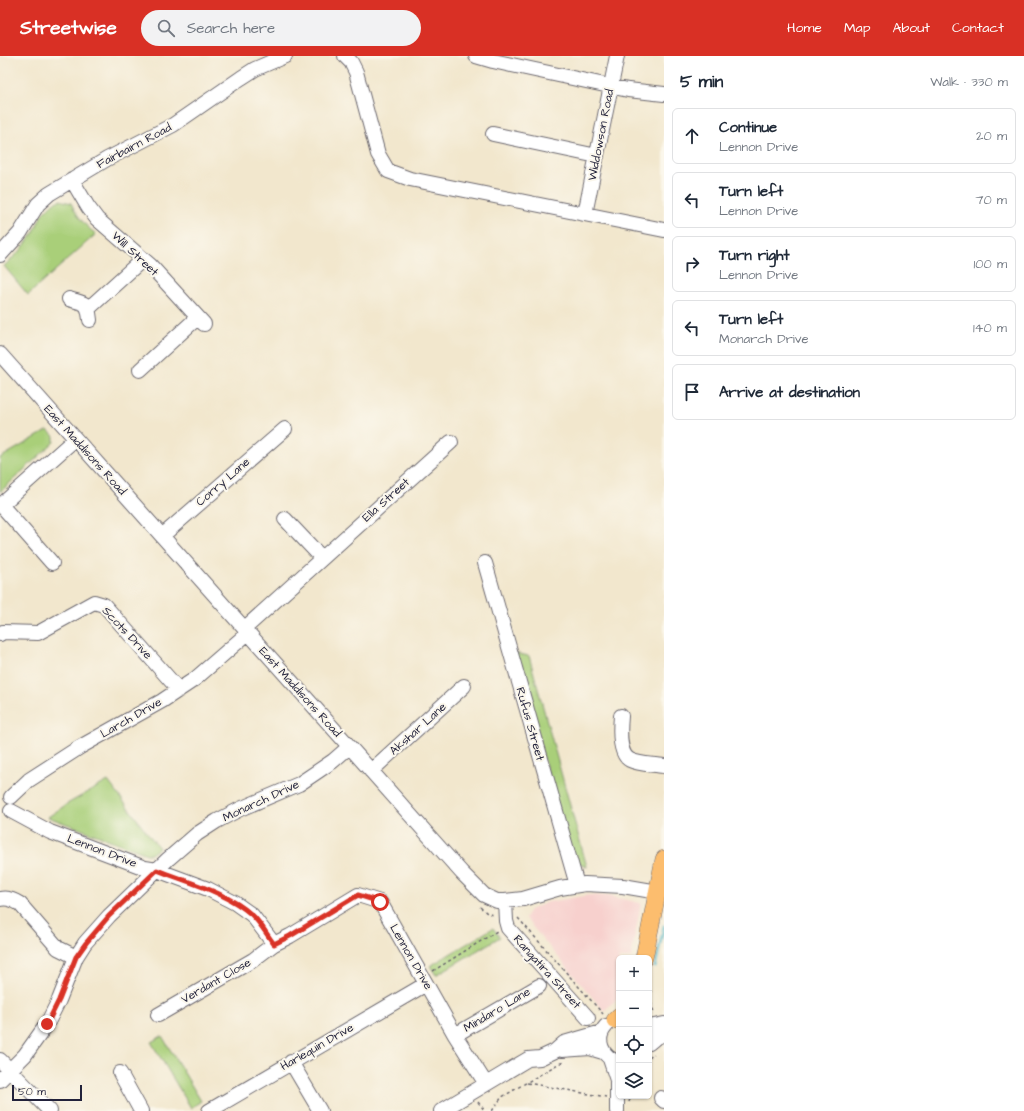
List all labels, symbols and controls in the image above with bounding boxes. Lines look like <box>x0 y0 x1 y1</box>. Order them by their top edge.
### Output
search box <box>141 10 421 46</box>
text: Streetwise <box>20 15 117 42</box>
icon: search <box>155 17 177 39</box>
text: Search here <box>187 18 275 39</box>
text: Home <box>787 18 822 38</box>
text: Map <box>844 18 870 38</box>
text: About <box>892 18 930 38</box>
text: Contact <box>952 18 1004 38</box>
text: 5 min <box>680 70 723 94</box>
text: Walk · 330 m <box>930 73 1008 91</box>
street label: Widdowson Road <box>584 88 618 182</box>
text: Continue <box>719 117 777 138</box>
street label: Fairbairn Road <box>94 119 174 173</box>
icon: ahead <box>681 125 703 147</box>
text: 20 m <box>976 127 1007 145</box>
text: Lennon Drive <box>719 138 798 156</box>
text: Turn left <box>719 181 783 202</box>
icon: left <box>681 189 703 211</box>
text: 70 m <box>975 191 1007 209</box>
text: Lennon Drive <box>719 202 798 220</box>
street label: Will Street <box>108 228 162 280</box>
text: Turn right <box>719 245 790 266</box>
icon: right <box>681 253 703 275</box>
text: 100 m <box>974 255 1007 273</box>
text: Lennon Drive <box>719 266 798 284</box>
text: Turn left <box>719 309 783 330</box>
icon: left <box>681 317 703 339</box>
text: 140 m <box>973 319 1007 337</box>
text: Monarch Drive <box>719 330 809 348</box>
icon: arrive <box>681 381 703 403</box>
text: Arrive at destination <box>719 382 860 403</box>
street label: East Maddisons Road <box>40 401 130 499</box>
street label: Corry Lane <box>192 453 255 511</box>
street label: Ella Street <box>358 474 414 526</box>
street label: Scots Drive <box>98 603 156 664</box>
street label: East Maddisons Road <box>255 643 345 741</box>
street label: Rufus Street <box>511 685 549 763</box>
street label: Larch Drive <box>97 693 165 742</box>
street label: Akshar Lane <box>386 698 451 759</box>
street label: Monarch Drive <box>220 776 303 826</box>
street label: Lennon Drive <box>65 830 140 872</box>
route start <box>371 893 389 911</box>
street label: Lennon Drive <box>385 921 437 993</box>
street label: Rangatira Street <box>508 931 585 1013</box>
street label: Verdant Close <box>178 954 255 1008</box>
map controls <box>616 955 652 1099</box>
button: + <box>616 955 652 991</box>
street label: Mindaro Lane <box>460 983 534 1037</box>
button: − <box>616 991 652 1027</box>
route end <box>38 1015 56 1033</box>
street label: Harlequin Drive <box>277 1019 357 1075</box>
button: locate <box>616 1027 652 1063</box>
button: layers <box>616 1063 652 1099</box>
scale bar <box>12 1083 82 1102</box>
text: 50 m <box>18 1084 46 1099</box>

